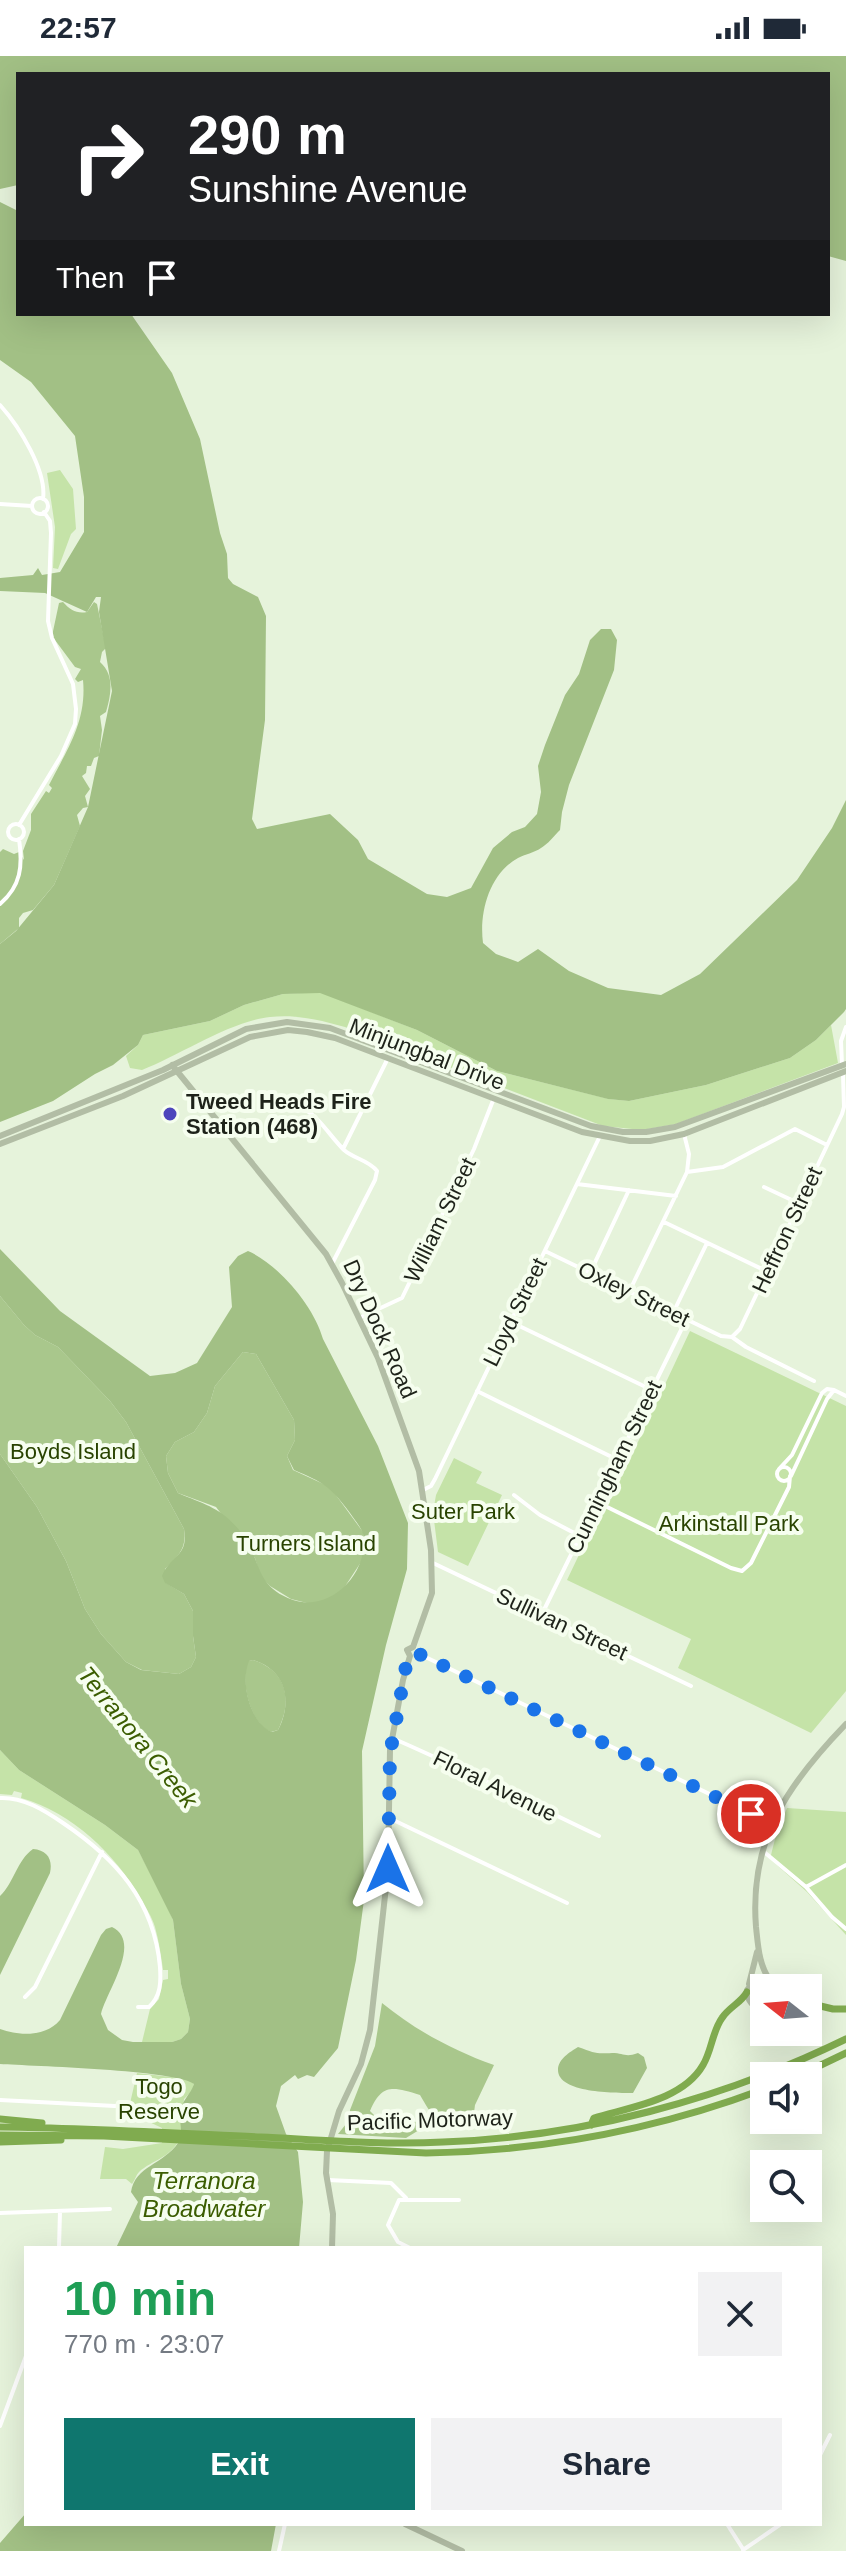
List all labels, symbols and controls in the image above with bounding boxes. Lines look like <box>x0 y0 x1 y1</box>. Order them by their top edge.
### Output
text: 22:57 <box>40 11 117 44</box>
text: 290 m <box>188 103 347 166</box>
icon: right <box>56 104 160 208</box>
text: Sunshine Avenue <box>188 169 468 210</box>
icon: arrive <box>140 256 184 300</box>
text: Then <box>56 261 124 294</box>
street label: Minjungbal Drive <box>346 1013 508 1095</box>
place label: Tweed Heads Fire Station (468) <box>186 1089 371 1139</box>
marker: Tweed Heads Fire Station (468) <box>161 1105 179 1123</box>
street label: William Street <box>399 1154 481 1286</box>
street label: Heffron Street <box>747 1163 827 1297</box>
street label: Lloyd Street <box>478 1254 552 1370</box>
street label: Dry Dock Road <box>338 1256 422 1402</box>
street label: Oxley Street <box>574 1256 694 1332</box>
street label: Cunningham Street <box>561 1376 667 1558</box>
park label: Boyds Island <box>10 1439 136 1464</box>
park label: Suter Park <box>411 1499 516 1524</box>
park label: Arkinstall Park <box>659 1511 800 1536</box>
park label: Turners Island <box>236 1531 376 1556</box>
street label: Sullivan Street <box>492 1583 632 1665</box>
water label: Terranora Creek <box>73 1661 204 1815</box>
street label: Floral Avenue <box>429 1745 561 1827</box>
pin <box>717 1780 785 1848</box>
icon: arrive <box>729 1792 773 1836</box>
position arrow <box>346 1827 430 1911</box>
north arrow <box>750 1974 822 2046</box>
map controls <box>750 1974 822 2222</box>
button: sound <box>750 2062 822 2134</box>
park label: Togo Reserve <box>118 2074 200 2124</box>
street label: Pacific Motorway <box>346 2105 514 2135</box>
button: search <box>750 2150 822 2222</box>
water label: Terranora Broadwater <box>143 2167 266 2222</box>
text: 10 min <box>64 2272 216 2325</box>
button: close <box>698 2272 782 2356</box>
text: 770 m · 23:07 <box>64 2329 224 2359</box>
button: Exit <box>64 2418 415 2510</box>
button: Share <box>431 2418 782 2510</box>

